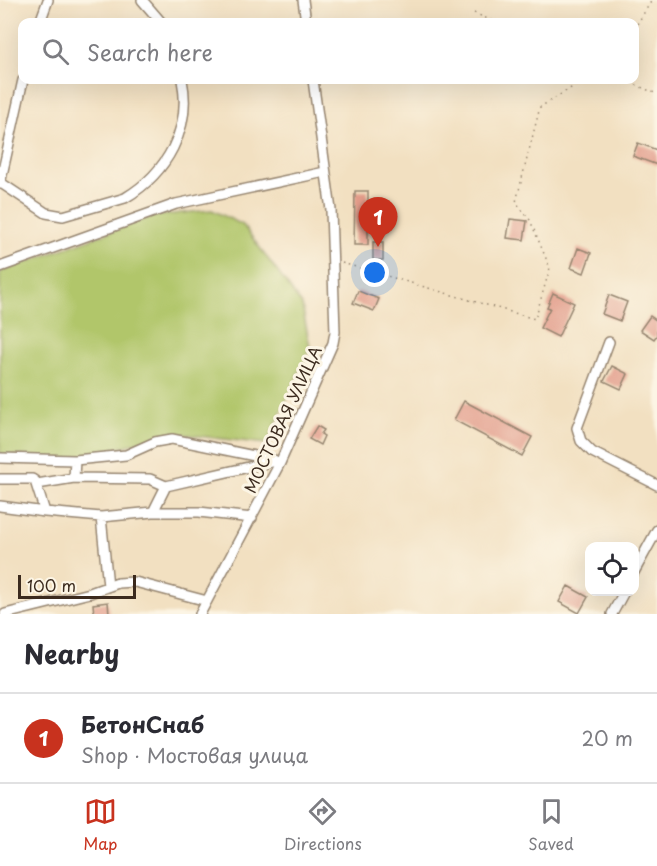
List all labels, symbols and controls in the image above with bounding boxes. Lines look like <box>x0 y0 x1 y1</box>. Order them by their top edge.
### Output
search box <box>18 18 639 84</box>
icon: search <box>39 35 72 68</box>
text: Search here <box>87 35 213 68</box>
pin: 1 <box>358 198 398 247</box>
your location <box>360 258 389 287</box>
street label: МОСТОВАЯ УЛИЦА <box>237 341 327 497</box>
map controls <box>585 542 639 596</box>
button: locate <box>585 542 639 596</box>
scale bar <box>18 572 136 600</box>
text: 100 m <box>27 573 76 597</box>
text: Nearby <box>24 634 119 673</box>
text: БетонСнаб <box>81 707 204 740</box>
text: 1 <box>39 723 48 753</box>
text: 20 m <box>581 723 633 753</box>
text: Shop · Мостовая улица <box>81 740 308 770</box>
tab: Map <box>83 795 117 855</box>
tab: Directions <box>284 795 362 855</box>
tab: Saved <box>528 795 574 855</box>

